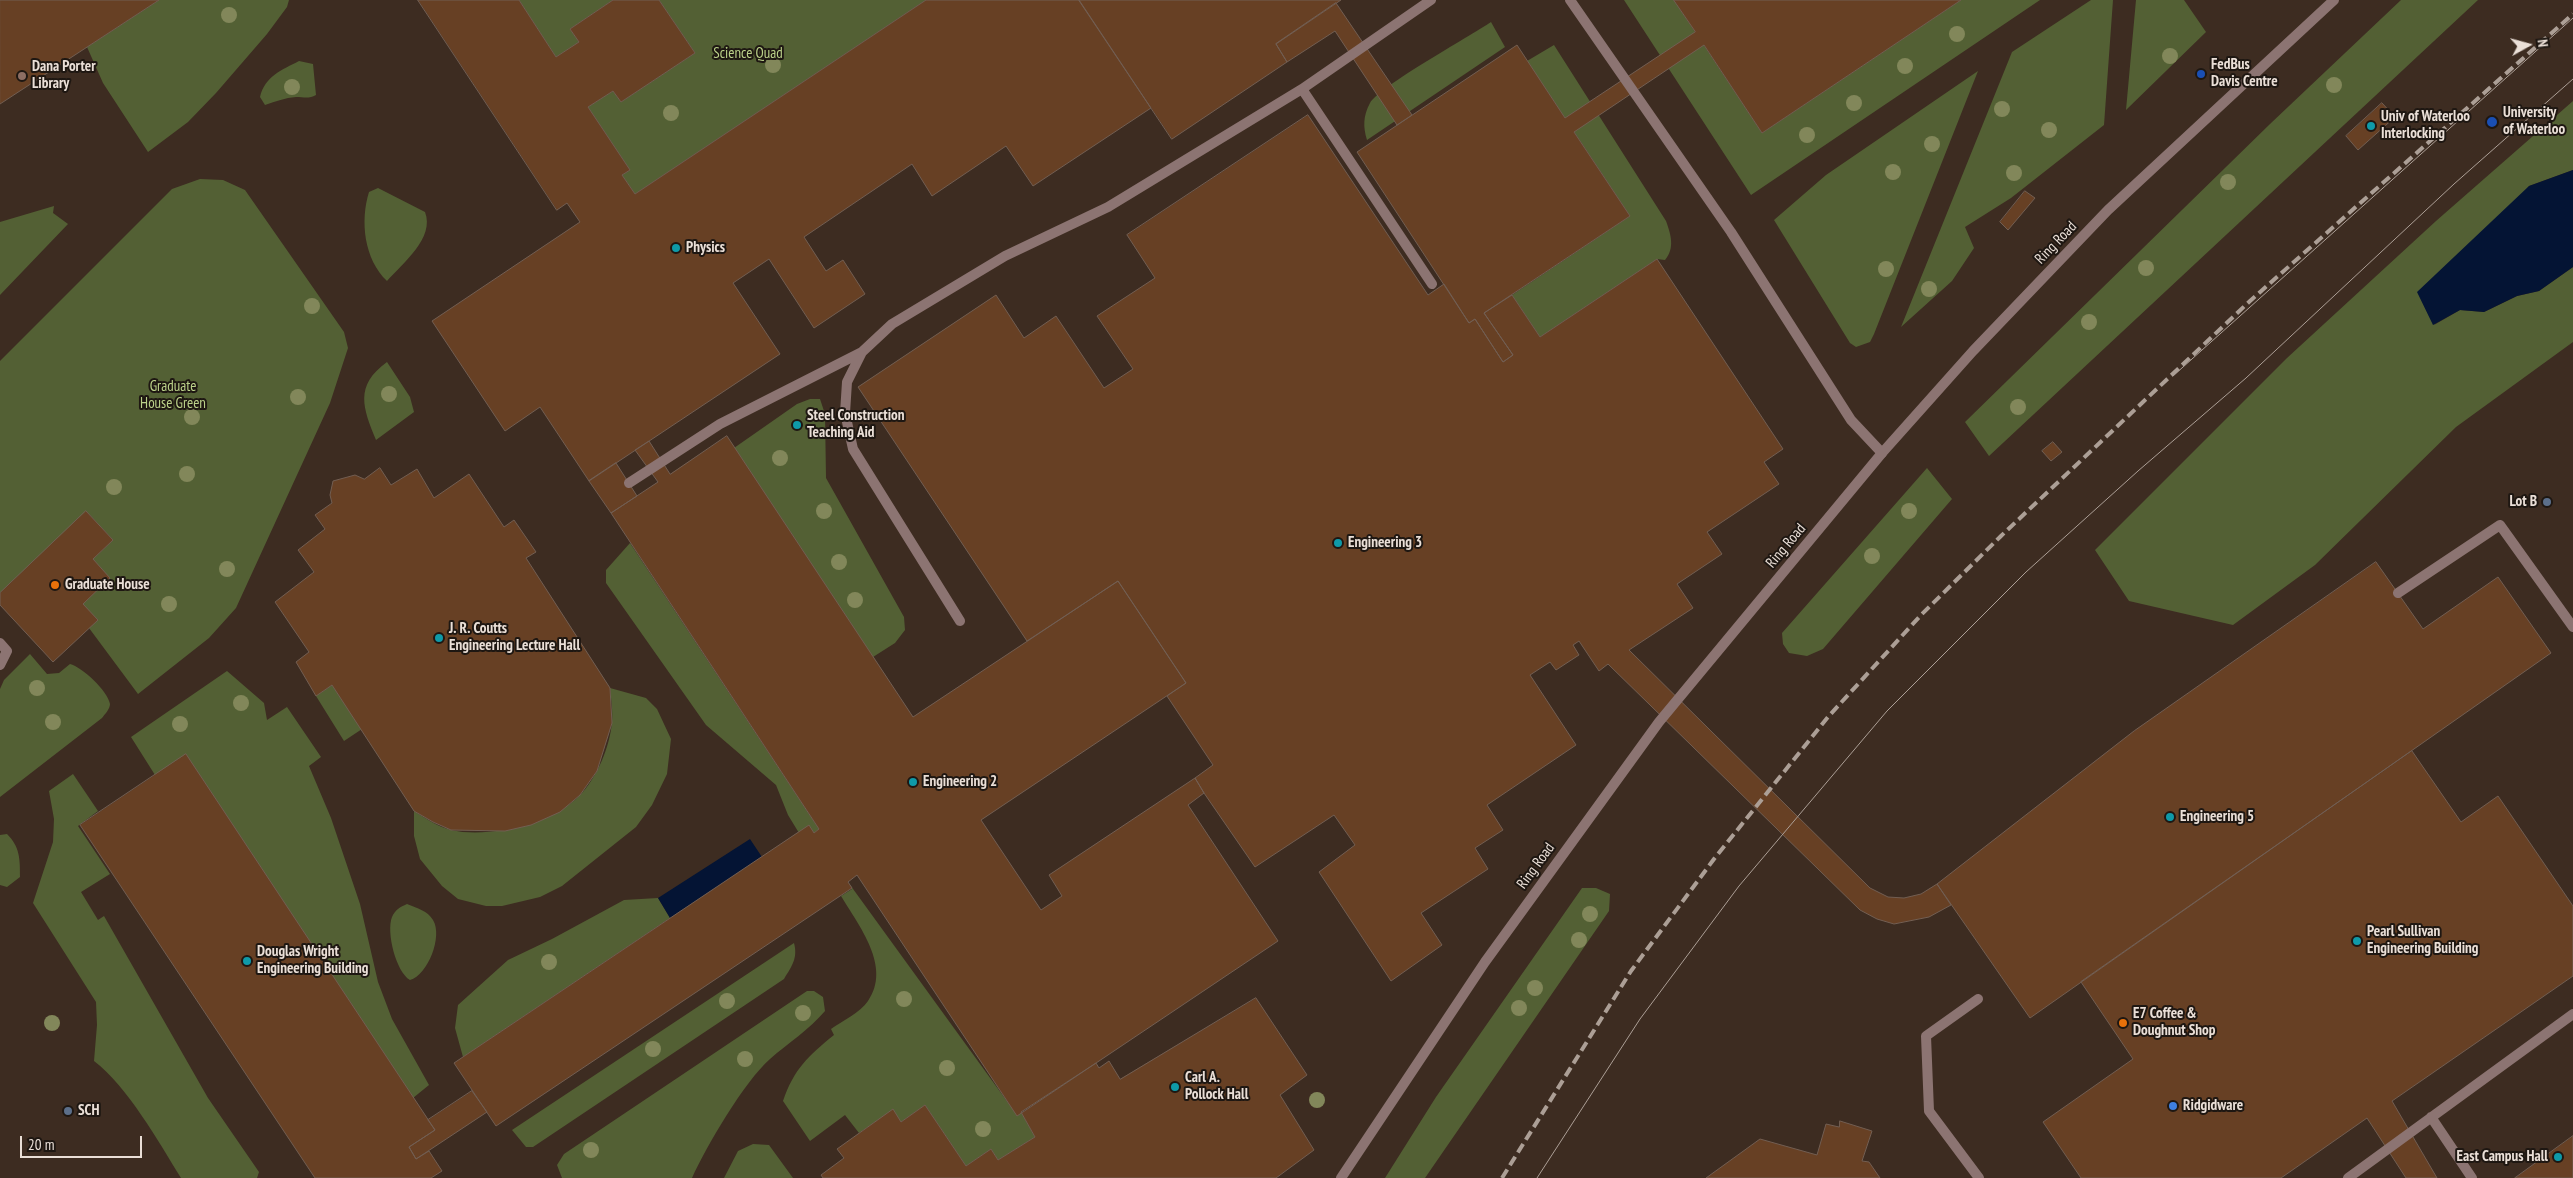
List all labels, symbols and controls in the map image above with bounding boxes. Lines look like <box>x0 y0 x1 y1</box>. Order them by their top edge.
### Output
north arrow <box>2503 20 2553 70</box>
text: N <box>2533 38 2552 48</box>
park label: Science Quad <box>713 45 783 63</box>
place label: FedBus Davis Centre <box>2211 56 2278 91</box>
place label: Dana Porter Library <box>32 58 96 93</box>
marker: FedBus Davis Centre <box>2195 68 2207 80</box>
marker: Dana Porter Library <box>16 70 28 82</box>
place label: University of Waterloo <box>2503 104 2565 139</box>
place label: Univ of Waterloo Interlocking <box>2381 108 2470 143</box>
marker: University of Waterloo <box>2485 115 2499 129</box>
marker: Univ of Waterloo Interlocking <box>2365 120 2377 132</box>
street label: Ring Road <box>2031 218 2081 268</box>
place label: Physics <box>686 239 725 257</box>
marker: Physics <box>670 242 682 254</box>
park label: Graduate House Green <box>140 378 206 413</box>
place label: Steel Construction Teaching Aid <box>807 407 904 442</box>
marker: Steel Construction Teaching Aid <box>791 419 803 431</box>
place label: Lot B <box>2510 493 2537 511</box>
marker: Lot B <box>2541 496 2553 508</box>
street label: Ring Road <box>1762 520 1810 572</box>
place label: Engineering 3 <box>1348 534 1422 552</box>
marker: Engineering 3 <box>1332 537 1344 549</box>
place label: Graduate House <box>65 576 150 594</box>
marker: Graduate House <box>49 579 61 591</box>
place label: J. R. Coutts Engineering Lecture Hall <box>449 620 580 655</box>
marker: J. R. Coutts Engineering Lecture Hall <box>433 632 445 644</box>
place label: Engineering 2 <box>923 773 997 791</box>
marker: Engineering 2 <box>907 776 919 788</box>
place label: Engineering 5 <box>2180 808 2254 826</box>
marker: Engineering 5 <box>2164 811 2176 823</box>
street label: Ring Road <box>1513 840 1559 892</box>
place label: Pearl Sullivan Engineering Building <box>2367 923 2478 958</box>
marker: Pearl Sullivan Engineering Building <box>2351 935 2363 947</box>
place label: Douglas Wright Engineering Building <box>257 943 368 978</box>
marker: Douglas Wright Engineering Building <box>241 955 253 967</box>
place label: E7 Coffee & Doughnut Shop <box>2133 1005 2215 1040</box>
marker: E7 Coffee & Doughnut Shop <box>2117 1017 2129 1029</box>
place label: Carl A. Pollock Hall <box>1185 1069 1248 1104</box>
marker: Carl A. Pollock Hall <box>1169 1081 1181 1093</box>
place label: Ridgidware <box>2183 1097 2243 1115</box>
marker: Ridgidware <box>2167 1100 2179 1112</box>
place label: SCH <box>78 1102 99 1120</box>
marker: SCH <box>62 1105 74 1117</box>
scale bar <box>22 1126 145 1158</box>
text: 20 m <box>28 1135 54 1154</box>
place label: East Campus Hall <box>2457 1148 2548 1166</box>
marker: East Campus Hall <box>2552 1151 2564 1163</box>

